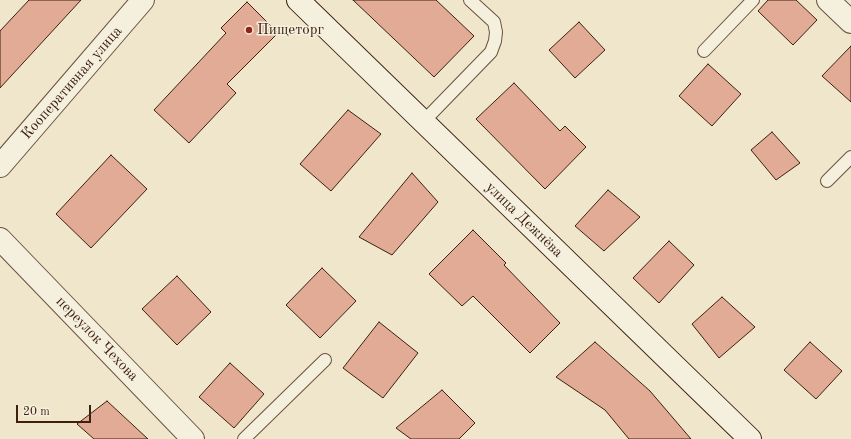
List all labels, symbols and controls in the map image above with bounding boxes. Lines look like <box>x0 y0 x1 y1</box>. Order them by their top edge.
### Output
place label: Пищеторг <box>257 21 324 39</box>
street label: Кооперативная улица <box>18 23 126 143</box>
marker: Пищеторг <box>244 25 254 35</box>
street label: улица Дежнёва <box>481 178 567 262</box>
street label: переулок Чехова <box>52 293 142 385</box>
scale bar <box>18 397 93 423</box>
text: 20 m <box>23 406 50 418</box>

